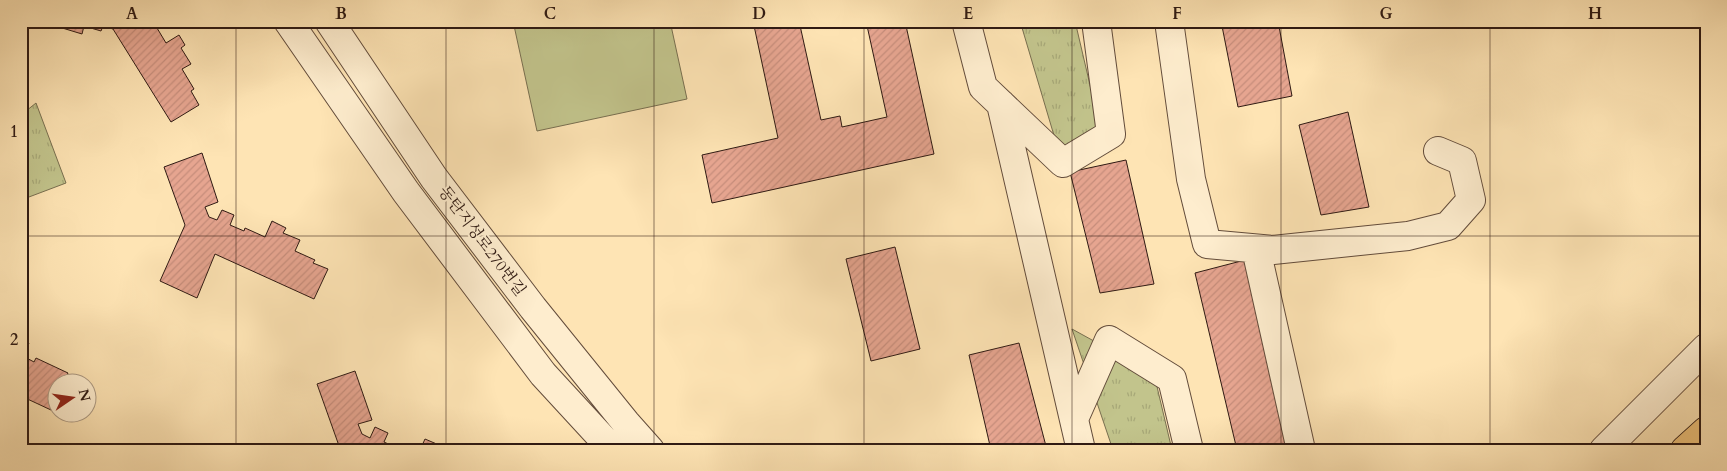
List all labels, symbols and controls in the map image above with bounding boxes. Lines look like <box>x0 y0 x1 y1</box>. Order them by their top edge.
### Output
text: A <box>126 3 138 25</box>
text: B <box>335 3 347 25</box>
text: C <box>544 3 556 25</box>
text: D <box>752 3 766 25</box>
text: E <box>963 3 973 25</box>
text: F <box>1172 3 1182 25</box>
text: G <box>1379 3 1393 25</box>
text: H <box>1588 3 1602 25</box>
text: 1 <box>10 121 18 143</box>
street label: 동탄지성로270번길 <box>433 181 531 301</box>
text: 2 <box>10 329 18 351</box>
north arrow <box>48 374 98 424</box>
text: N <box>74 387 95 403</box>

